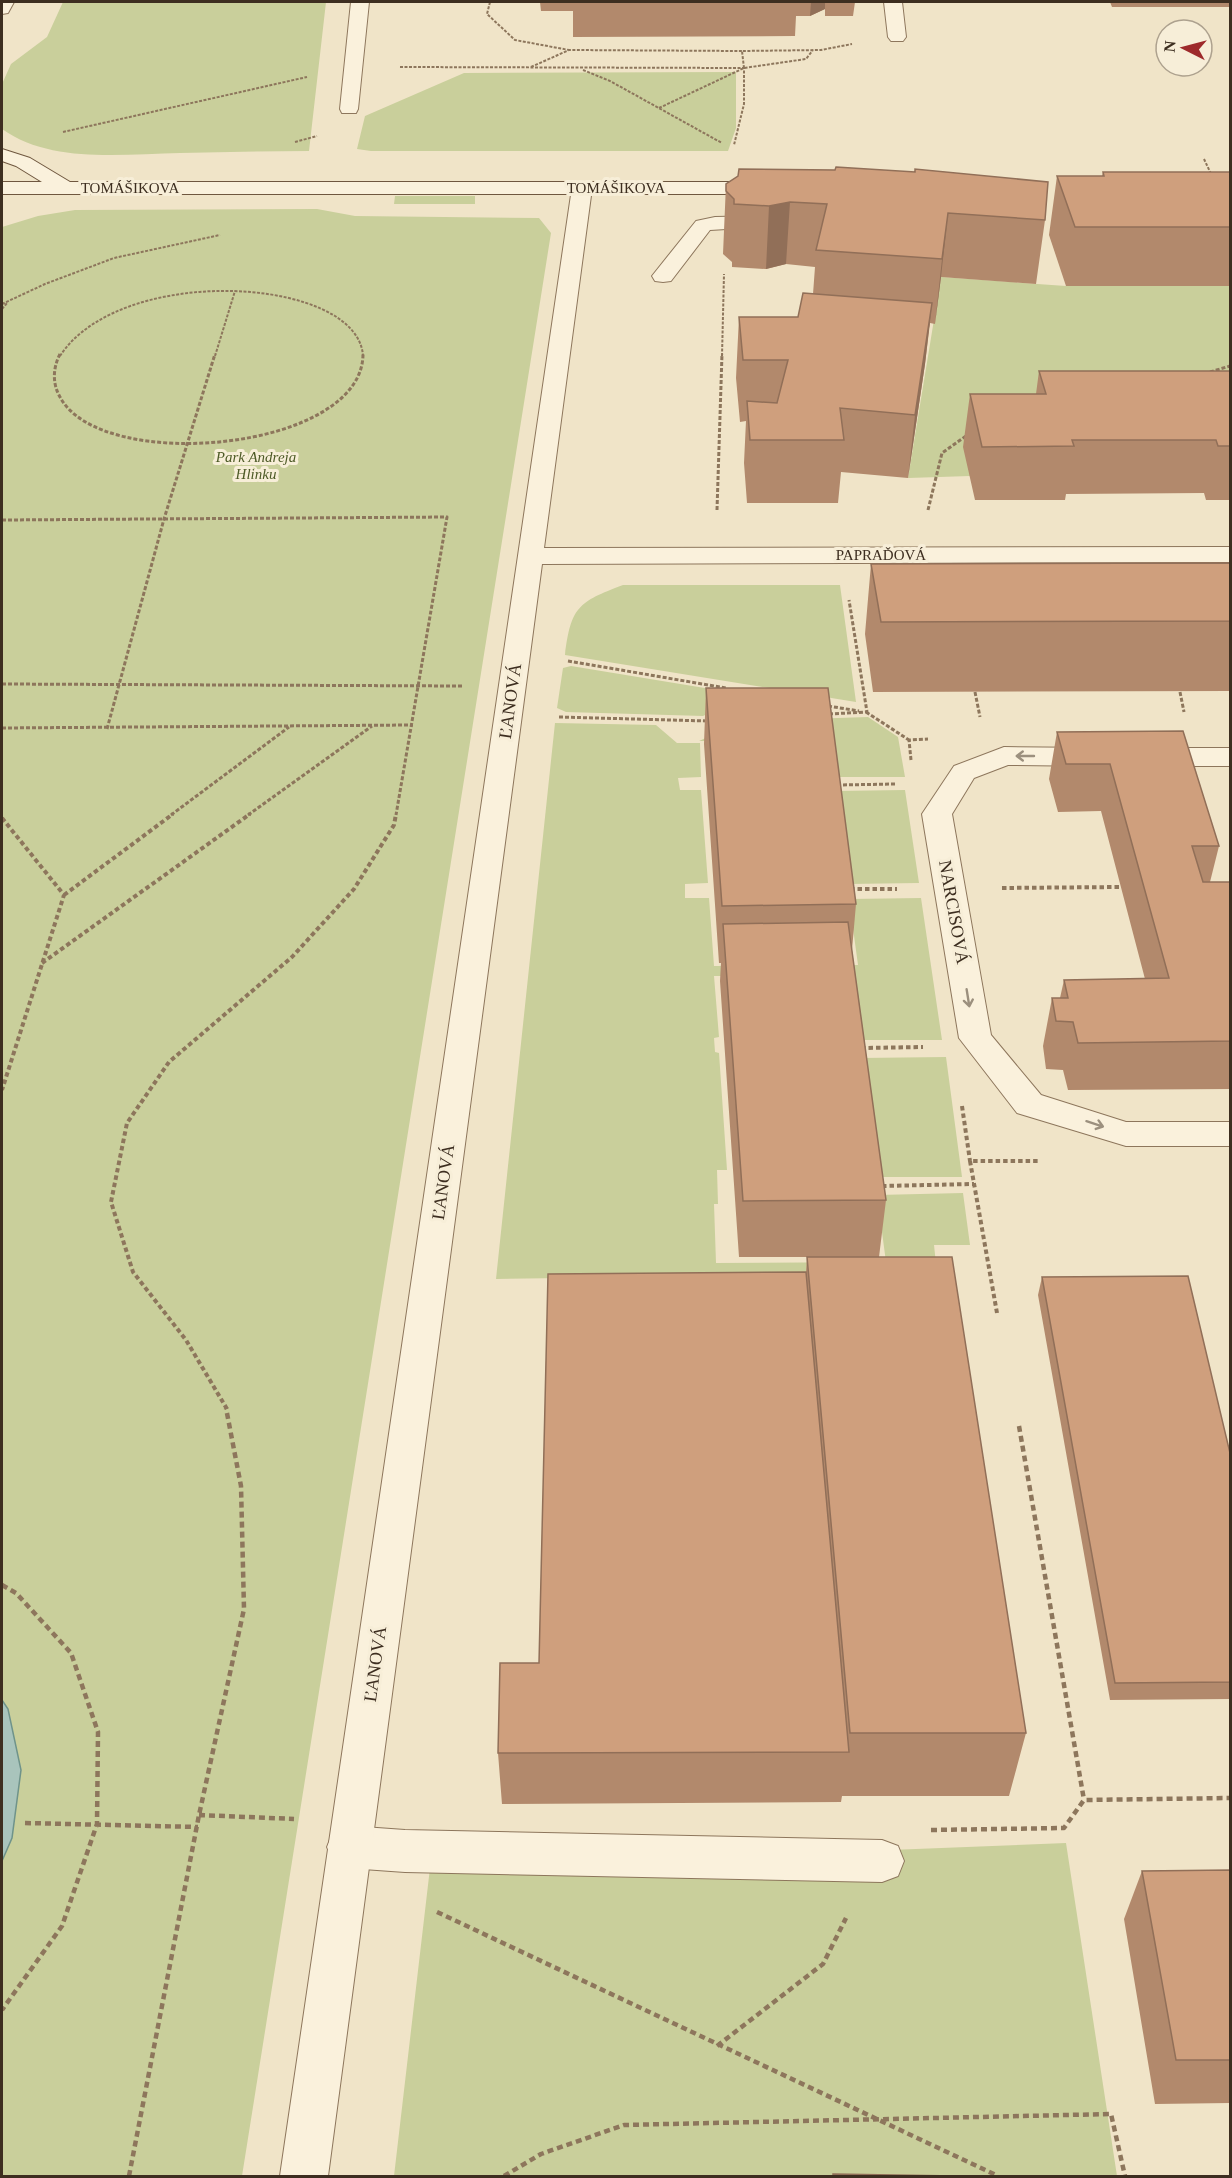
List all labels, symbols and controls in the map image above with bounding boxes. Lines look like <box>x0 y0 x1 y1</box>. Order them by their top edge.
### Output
north arrow <box>1154 18 1214 78</box>
text: N <box>1161 39 1179 53</box>
street label: TOMÁŠIKOVA <box>81 180 179 196</box>
street label: TOMÁŠIKOVA <box>567 180 665 196</box>
park label: Park Andreja Hlinku <box>215 449 296 482</box>
street label: PAPRAĎOVÁ <box>836 547 926 563</box>
street label: ĽANOVÁ <box>494 662 525 740</box>
one-way arrow <box>1016 750 1036 762</box>
street label: NARCISOVÁ <box>935 858 974 965</box>
one-way arrow <box>963 987 974 1007</box>
one-way arrow <box>1085 1120 1104 1131</box>
street label: ĽANOVÁ <box>427 1143 458 1221</box>
street label: ĽANOVÁ <box>359 1625 390 1703</box>

